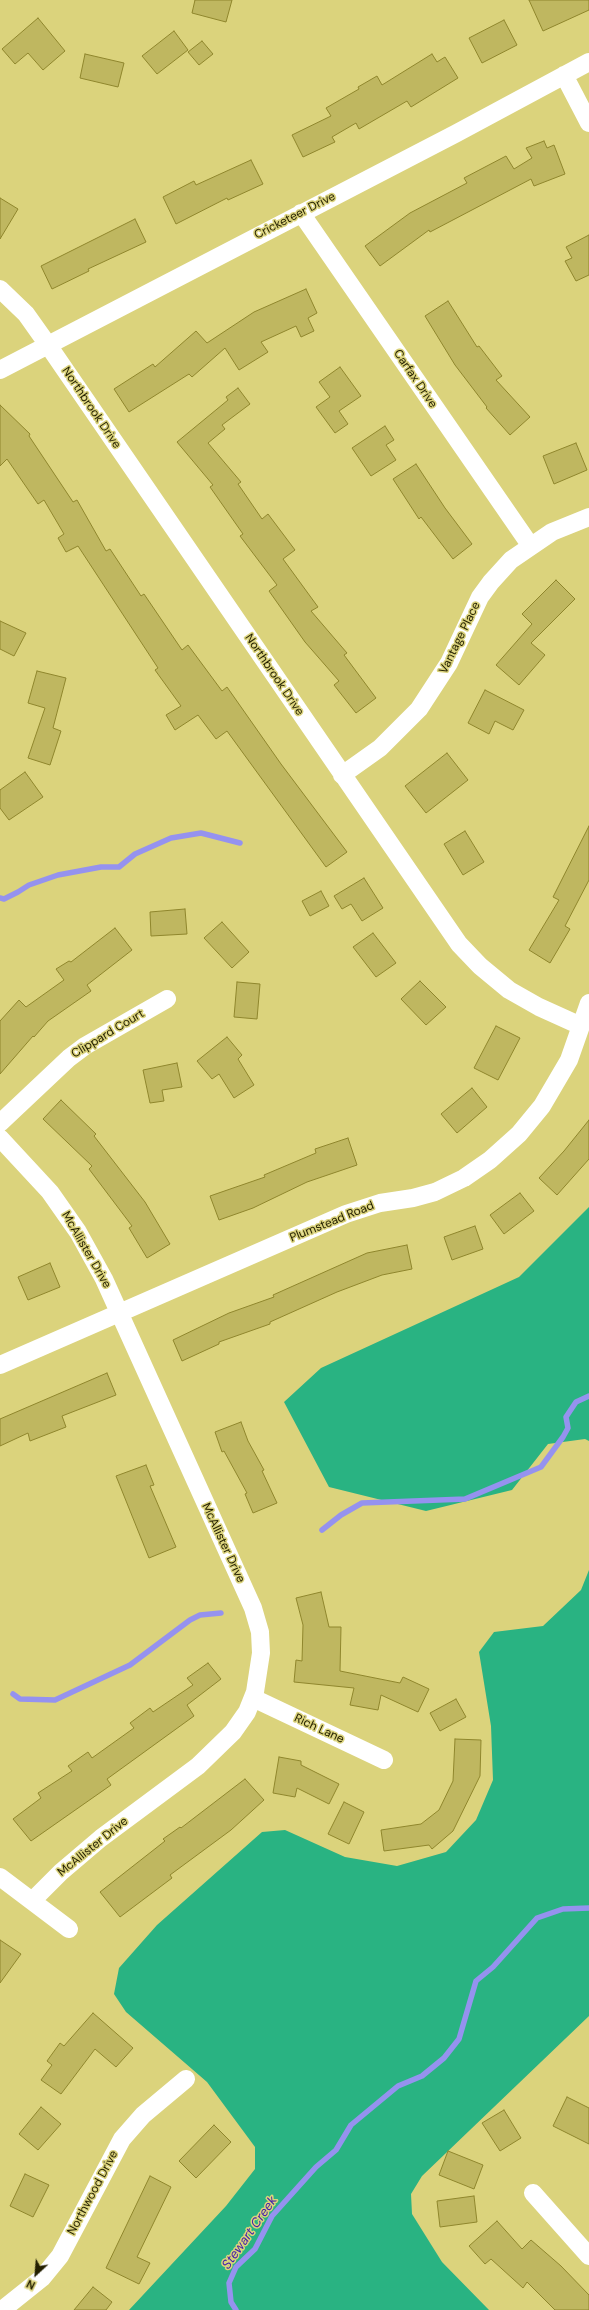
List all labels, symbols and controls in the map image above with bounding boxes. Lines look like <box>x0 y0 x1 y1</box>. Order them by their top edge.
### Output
street label: Cricketeer Drive <box>252 189 338 243</box>
street label: Carfax Drive <box>390 347 440 411</box>
street label: Northbrook Drive <box>58 365 124 451</box>
street label: Vantage Place <box>436 600 484 676</box>
street label: Northbrook Drive <box>241 632 307 718</box>
street label: Clippard Court <box>69 1007 147 1061</box>
street label: Plumstead Road <box>288 1199 376 1245</box>
street label: McAllister Drive <box>58 1209 114 1291</box>
street label: McAllister Drive <box>198 1501 248 1585</box>
street label: Rich Lane <box>292 1711 346 1747</box>
street label: McAllister Drive <box>55 1814 131 1880</box>
street label: Northwood Drive <box>65 2148 121 2238</box>
water label: Stewart Creek <box>219 2193 281 2273</box>
north arrow <box>16 2254 56 2294</box>
text: N <box>24 2277 37 2293</box>

